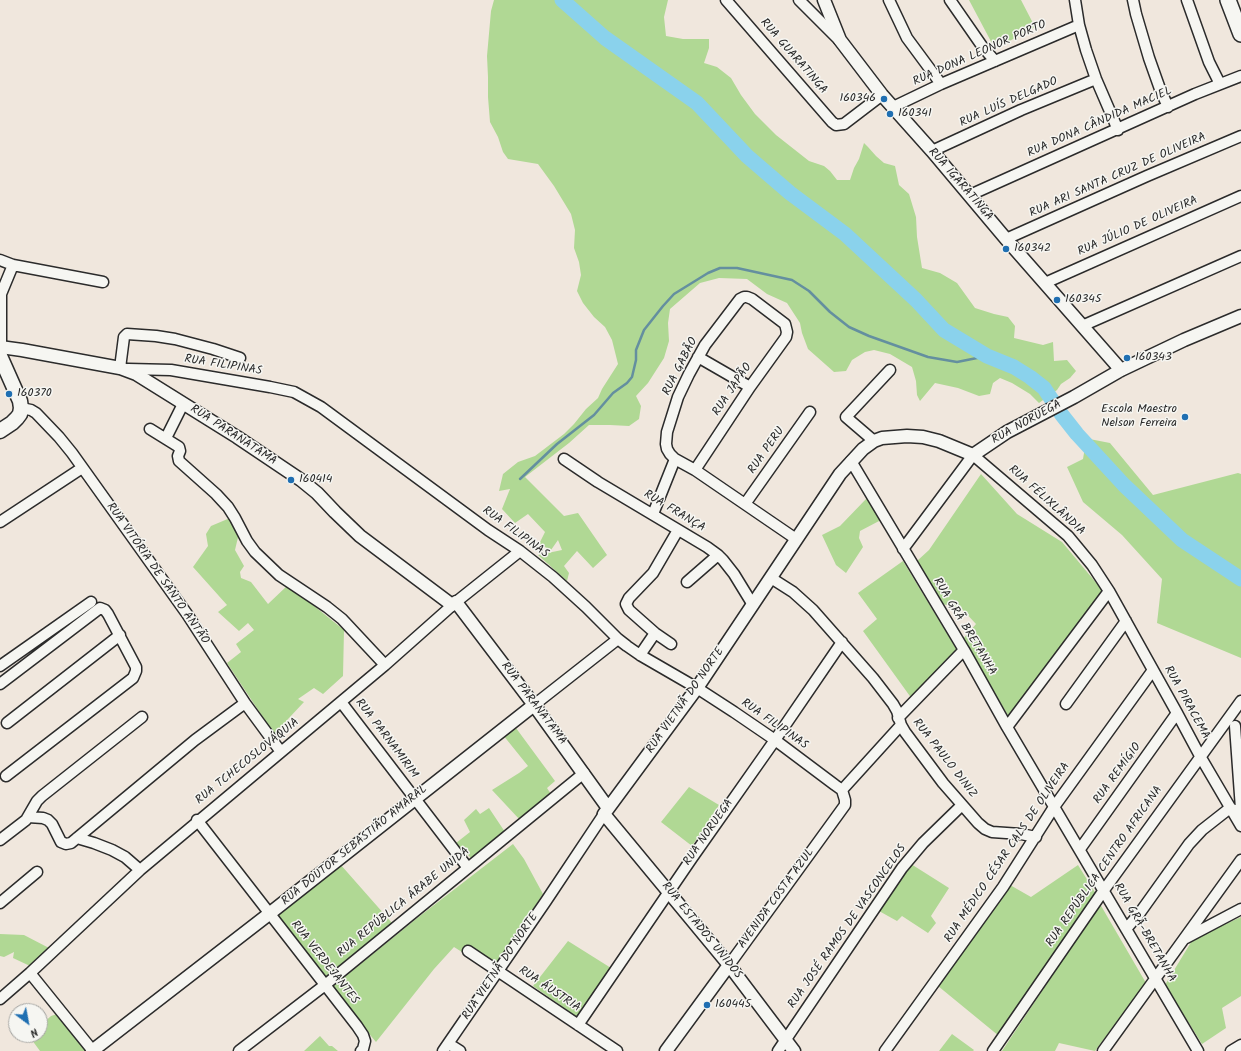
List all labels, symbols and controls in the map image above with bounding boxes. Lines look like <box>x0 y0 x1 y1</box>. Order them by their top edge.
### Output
street label: RUA GUARATINGA <box>756 16 830 98</box>
street label: RUA DONA LEONOR PORTO <box>911 18 1049 90</box>
street label: RUA LUÍS DELGADO <box>958 75 1060 131</box>
street label: RUA DONA CÂNDIDA MACIEL <box>1025 85 1175 161</box>
place label: 160346 <box>839 92 876 106</box>
marker: 160346 <box>879 94 889 104</box>
place label: 160341 <box>898 107 932 121</box>
marker: 160341 <box>885 109 895 119</box>
street label: RUA ARI SANTA CRUZ DE OLIVEIRA <box>1028 130 1208 222</box>
street label: RUA IGARATINGA <box>924 146 996 224</box>
street label: RUA JÚLIO DE OLIVEIRA <box>1076 194 1200 260</box>
place label: 160342 <box>1014 242 1051 256</box>
marker: 160342 <box>1001 244 1011 254</box>
place label: 160345 <box>1065 293 1101 307</box>
marker: 160345 <box>1052 295 1062 305</box>
street label: RUA GABÃO <box>660 336 702 398</box>
place label: 160343 <box>1135 351 1172 365</box>
street label: RUA FILIPINAS <box>183 353 263 379</box>
marker: 160343 <box>1122 353 1132 363</box>
street label: RUA JAPÃO <box>710 361 756 419</box>
place label: 160370 <box>17 387 52 401</box>
marker: 160370 <box>4 389 14 399</box>
street label: RUA NORUEGA <box>990 398 1064 448</box>
street label: RUA PARANATAMA <box>187 403 279 469</box>
place label: Escola Maestro Nelson Ferreira <box>1101 403 1177 431</box>
marker: Escola Maestro Nelson Ferreira <box>1180 412 1190 422</box>
street label: RUA PERU <box>746 425 788 477</box>
street label: RUA FÉLIXLÂNDIA <box>1005 463 1087 539</box>
place label: 160414 <box>299 473 332 487</box>
marker: 160414 <box>286 475 296 485</box>
street label: RUA FRANÇA <box>640 488 708 536</box>
street label: RUA VITÓRIA DE SANTO ANTÃO <box>103 500 211 648</box>
street label: RUA FILIPINAS <box>479 504 551 562</box>
street label: RUA GRÃ BRETANHA <box>929 575 999 679</box>
street label: RUA VIETNÃ DO NORTE <box>644 645 728 757</box>
street label: RUA PARANATAMA <box>497 660 569 748</box>
street label: RUA PIRACEMA <box>1160 664 1212 742</box>
street label: RUA PARNAMIRIM <box>351 696 421 782</box>
street label: RUA FILIPINAS <box>738 697 810 753</box>
street label: RUA TCHECOSLOVÁQUIA <box>193 716 303 808</box>
street label: RUA PAULO DINIZ <box>909 716 979 802</box>
street label: RUA REMÍGIO <box>1091 741 1145 807</box>
street label: RUA MÉDICO CÉSAR CALS DE OLIVEIRA <box>942 760 1074 946</box>
street label: RUA DOUTOR SEBASTIÃO AMARAL <box>279 783 431 909</box>
street label: RUA REPÚBLICA CENTRO AFRICANA <box>1044 784 1166 950</box>
street label: RUA NORUEGA <box>681 797 737 869</box>
street label: RUA JOSÉ RAMOS DE VASCONCELOS <box>786 842 910 1012</box>
street label: RUA REPÚBLICA ÁRABE UNIDA <box>335 845 473 961</box>
street label: AVENIDA COSTA AZUL <box>736 846 818 952</box>
street label: RUA ESTADOS UNIDOS <box>658 880 744 982</box>
street label: RUA GRÃ-BRETANHA <box>1110 881 1178 985</box>
street label: RUA VIETNÃ DO NORTE <box>460 911 542 1023</box>
street label: RUA VERDEJANTES <box>287 918 361 1008</box>
street label: RUA ÁUSTRIA <box>515 964 583 1016</box>
place label: 160445 <box>715 998 751 1012</box>
marker: 160445 <box>702 1000 712 1010</box>
north arrow <box>8 1003 48 1043</box>
text: N <box>26 1023 42 1042</box>

